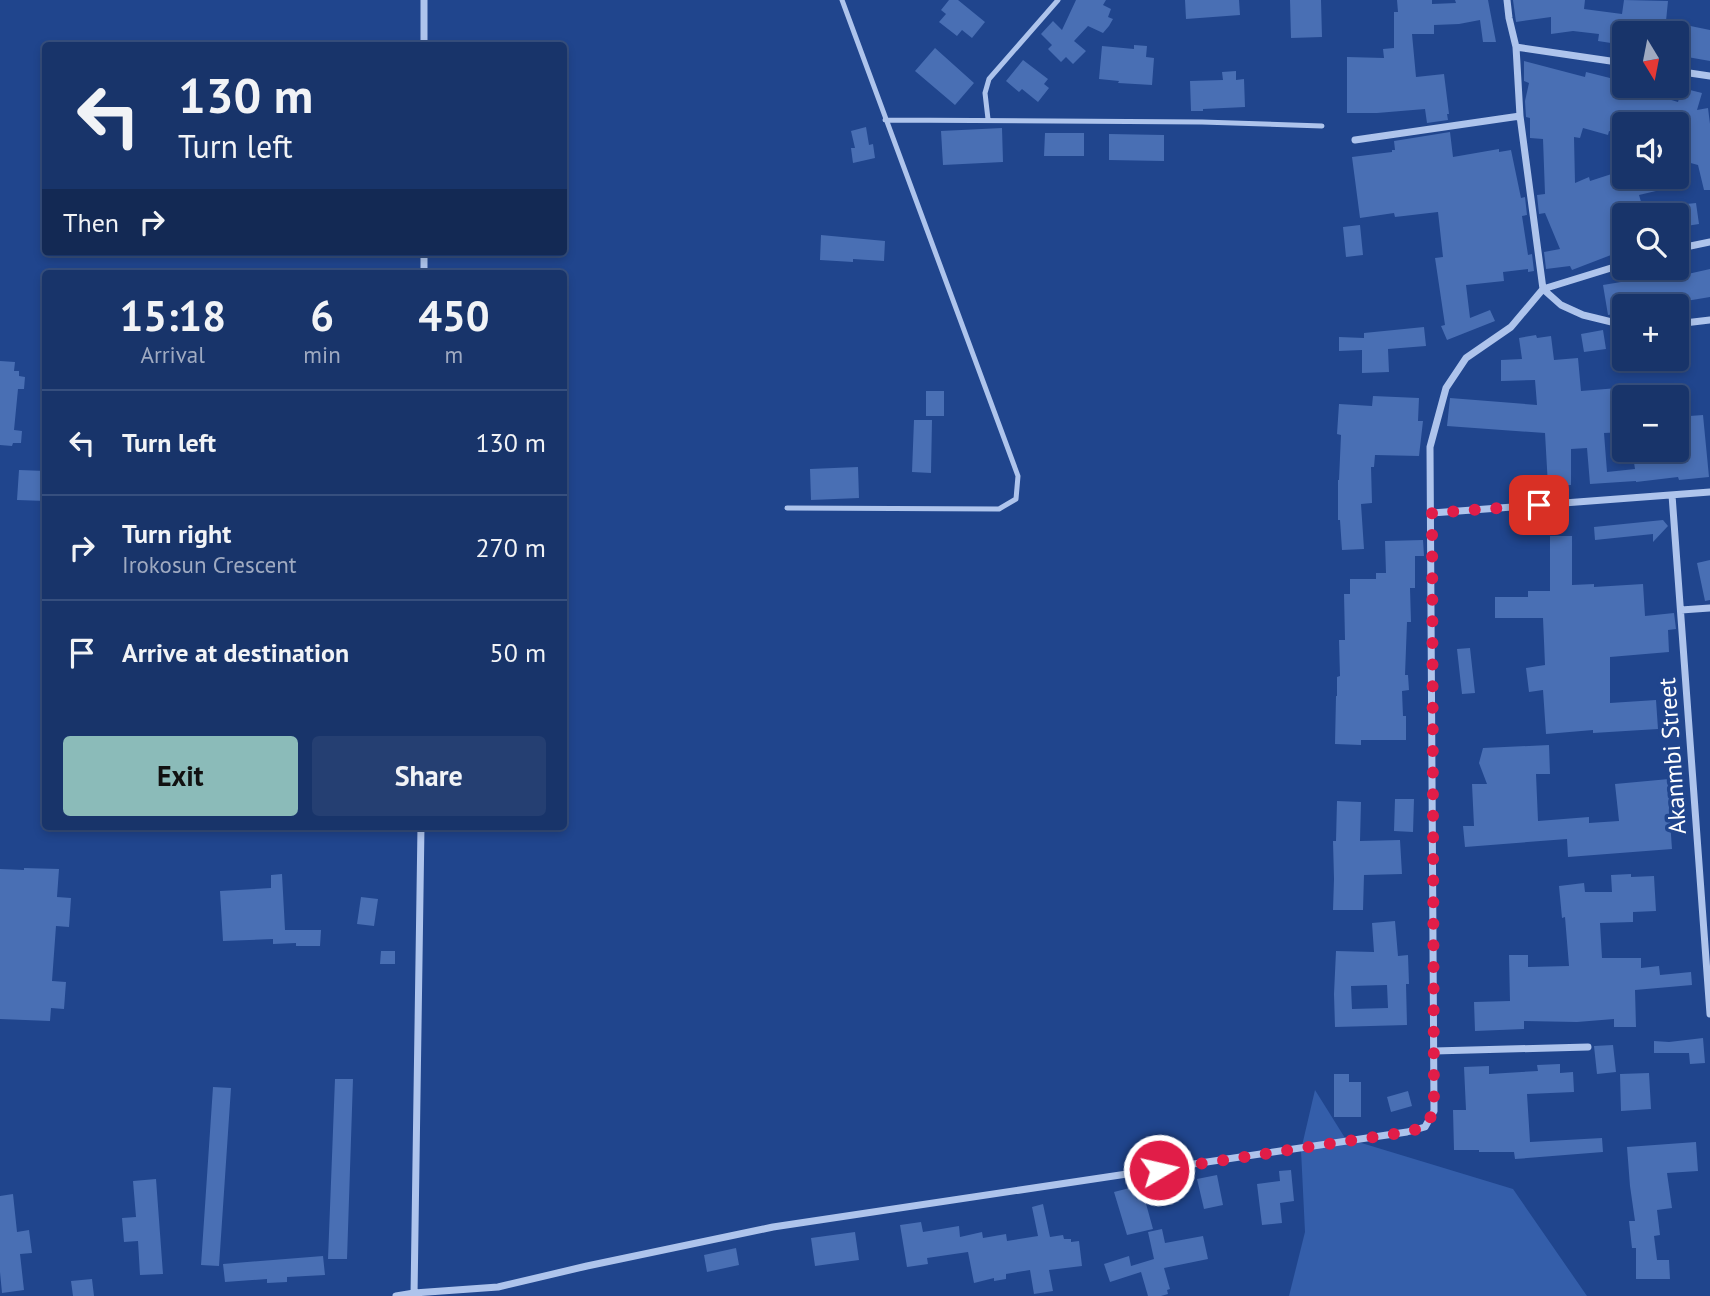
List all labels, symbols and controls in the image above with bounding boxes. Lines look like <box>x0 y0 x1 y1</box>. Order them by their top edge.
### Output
north arrow <box>1612 21 1689 98</box>
map controls <box>1612 21 1689 462</box>
text: 130 m <box>178 63 313 127</box>
icon: left <box>63 70 154 161</box>
button: sound <box>1612 112 1689 189</box>
text: Turn left <box>178 125 293 167</box>
icon: right <box>133 203 171 241</box>
button: search <box>1612 203 1689 280</box>
text: Then <box>63 206 119 239</box>
text: 15:18 <box>119 288 226 343</box>
text: 6 <box>310 288 334 343</box>
text: 450 <box>418 288 490 343</box>
button: + <box>1612 294 1689 371</box>
text: Arrival <box>140 340 205 369</box>
text: min <box>303 340 341 369</box>
text: m <box>445 340 463 369</box>
button: − <box>1612 385 1689 462</box>
icon: left <box>63 424 101 462</box>
text: Turn left <box>122 426 216 459</box>
text: 130 m <box>475 426 546 459</box>
pin <box>1509 475 1569 535</box>
icon: arrive <box>1520 486 1558 524</box>
text: Turn right <box>122 517 231 550</box>
icon: right <box>63 529 101 567</box>
text: 270 m <box>475 531 546 564</box>
text: Irokosun Crescent <box>122 550 297 579</box>
icon: arrive <box>63 634 101 672</box>
text: Arrive at destination <box>122 636 349 669</box>
text: 50 m <box>490 636 546 669</box>
street label: Akanmbi Street <box>1651 677 1693 835</box>
button: Exit <box>63 736 298 816</box>
button: Share <box>312 736 546 816</box>
position arrow <box>1122 1133 1196 1207</box>

